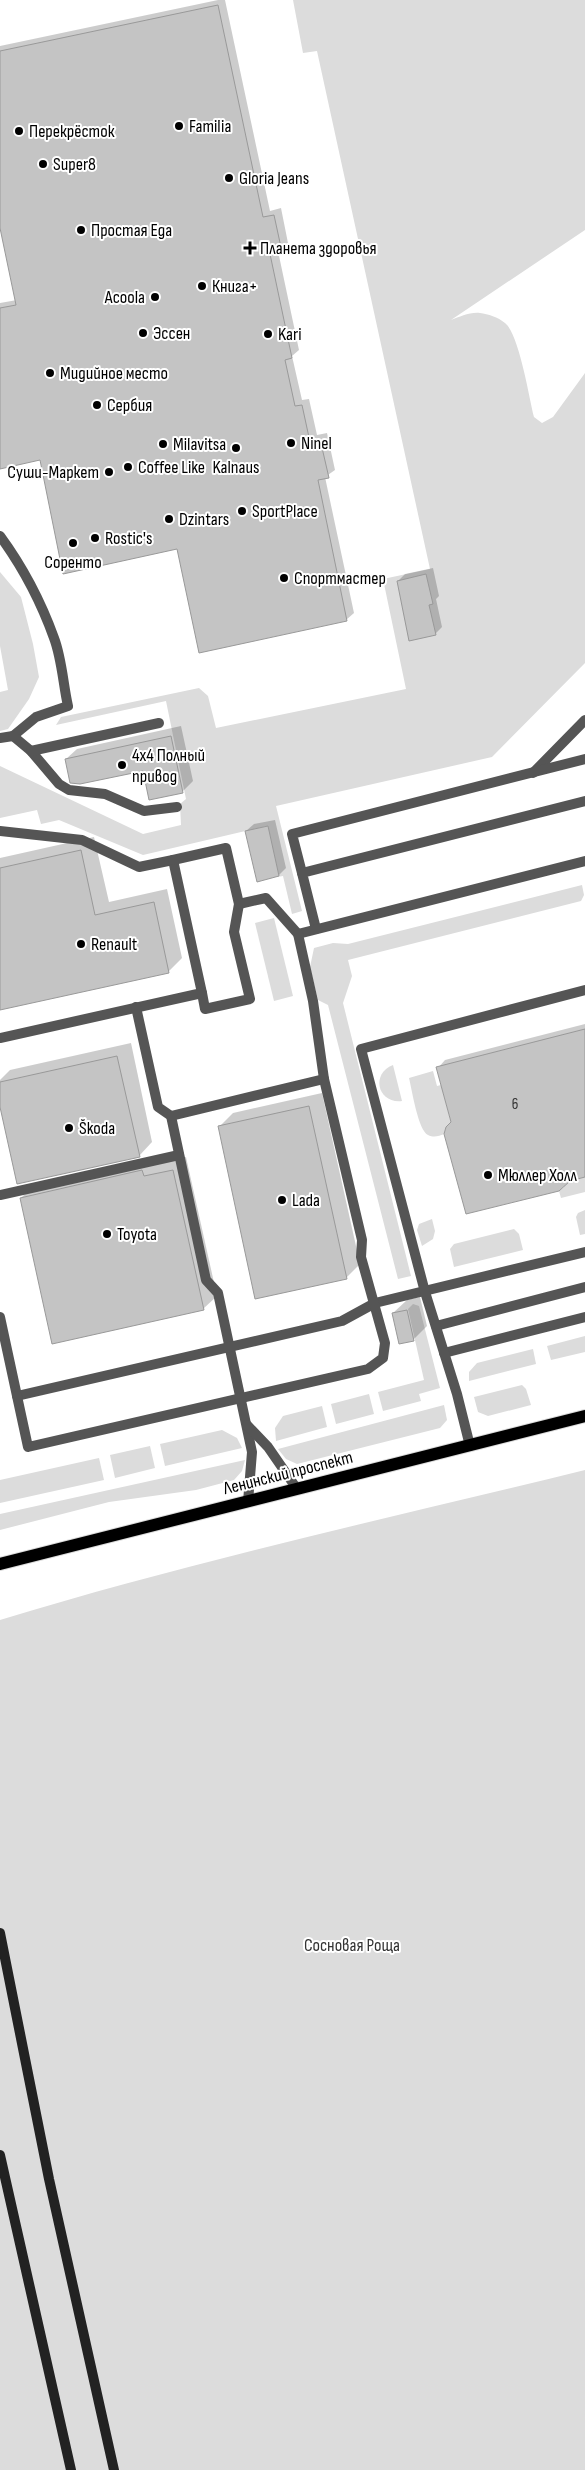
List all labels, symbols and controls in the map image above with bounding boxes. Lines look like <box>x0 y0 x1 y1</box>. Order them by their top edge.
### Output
place label: Familia <box>189 116 231 137</box>
marker: Familia <box>173 120 185 132</box>
place label: Перекрёсток <box>29 121 115 142</box>
marker: Перекрёсток <box>13 125 25 137</box>
place label: Super8 <box>53 154 96 175</box>
marker: Super8 <box>37 158 49 170</box>
place label: Gloria Jeans <box>239 168 309 189</box>
marker: Gloria Jeans <box>223 172 235 184</box>
place label: Простая Еда <box>91 220 172 241</box>
marker: Простая Еда <box>75 224 87 236</box>
place label: Планета здоровья <box>260 238 377 259</box>
marker: Планета здоровья <box>244 242 256 254</box>
place label: Книга+ <box>212 276 258 297</box>
marker: Книга+ <box>196 280 208 292</box>
place label: Acoola <box>104 287 145 308</box>
marker: Acoola <box>149 291 161 303</box>
place label: Эссен <box>153 323 190 344</box>
place label: Kari <box>278 324 302 345</box>
marker: Эссен <box>137 327 149 339</box>
marker: Kari <box>262 328 274 340</box>
place label: Мидийное место <box>60 363 168 384</box>
marker: Мидийное место <box>44 367 56 379</box>
place label: Сербия <box>107 395 152 416</box>
marker: Сербия <box>91 399 103 411</box>
place label: Ninel <box>301 433 332 454</box>
place label: Milavitsa <box>173 434 226 455</box>
marker: Ninel <box>285 437 297 449</box>
marker: Milavitsa <box>157 438 169 450</box>
marker: Kalnaus <box>230 442 242 454</box>
place label: Coffee Like <box>138 457 205 478</box>
place label: Kalnaus <box>213 457 259 478</box>
marker: Coffee Like <box>122 461 134 473</box>
place label: Суши-Маркет <box>7 462 99 483</box>
marker: Суши-Маркет <box>103 466 115 478</box>
place label: SportPlace <box>252 501 318 522</box>
marker: SportPlace <box>236 505 248 517</box>
place label: Dzintars <box>179 509 229 530</box>
marker: Dzintars <box>163 513 175 525</box>
place label: Rostic's <box>105 528 152 549</box>
marker: Rostic's <box>89 532 101 544</box>
marker: Соренто <box>67 537 79 549</box>
place label: Соренто <box>44 552 102 573</box>
place label: Спортмастер <box>294 568 386 589</box>
marker: Спортмастер <box>278 572 290 584</box>
place label: 4x4 Полный привод <box>132 745 205 787</box>
marker: 4x4 Полный привод <box>116 759 128 771</box>
place label: Renault <box>91 934 138 955</box>
marker: Renault <box>75 938 87 950</box>
house number: 6 <box>512 1095 518 1114</box>
place label: Škoda <box>79 1118 115 1139</box>
marker: Škoda <box>63 1122 75 1134</box>
place label: Мюллер Холл <box>498 1165 578 1186</box>
marker: Мюллер Холл <box>482 1169 494 1181</box>
place label: Lada <box>292 1190 320 1211</box>
marker: Lada <box>276 1194 288 1206</box>
place label: Toyota <box>117 1224 157 1245</box>
marker: Toyota <box>101 1228 113 1240</box>
street label: Ленинский проспект <box>220 1447 355 1499</box>
park label: Сосновая Роща <box>304 1935 400 1956</box>

